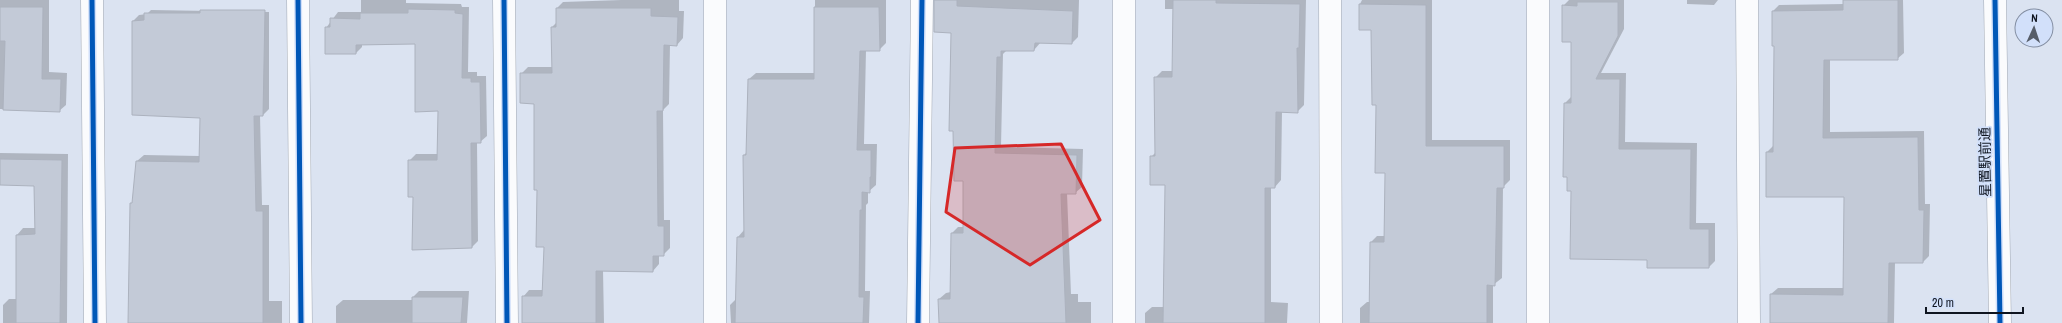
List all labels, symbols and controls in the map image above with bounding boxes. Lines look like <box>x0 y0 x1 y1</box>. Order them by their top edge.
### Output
north arrow <box>2014 8 2054 48</box>
text: N <box>2031 11 2038 25</box>
street label: 星置駅前通 <box>1975 127 1995 197</box>
scale bar <box>1926 289 2023 315</box>
text: 20 m <box>1932 295 1954 311</box>

